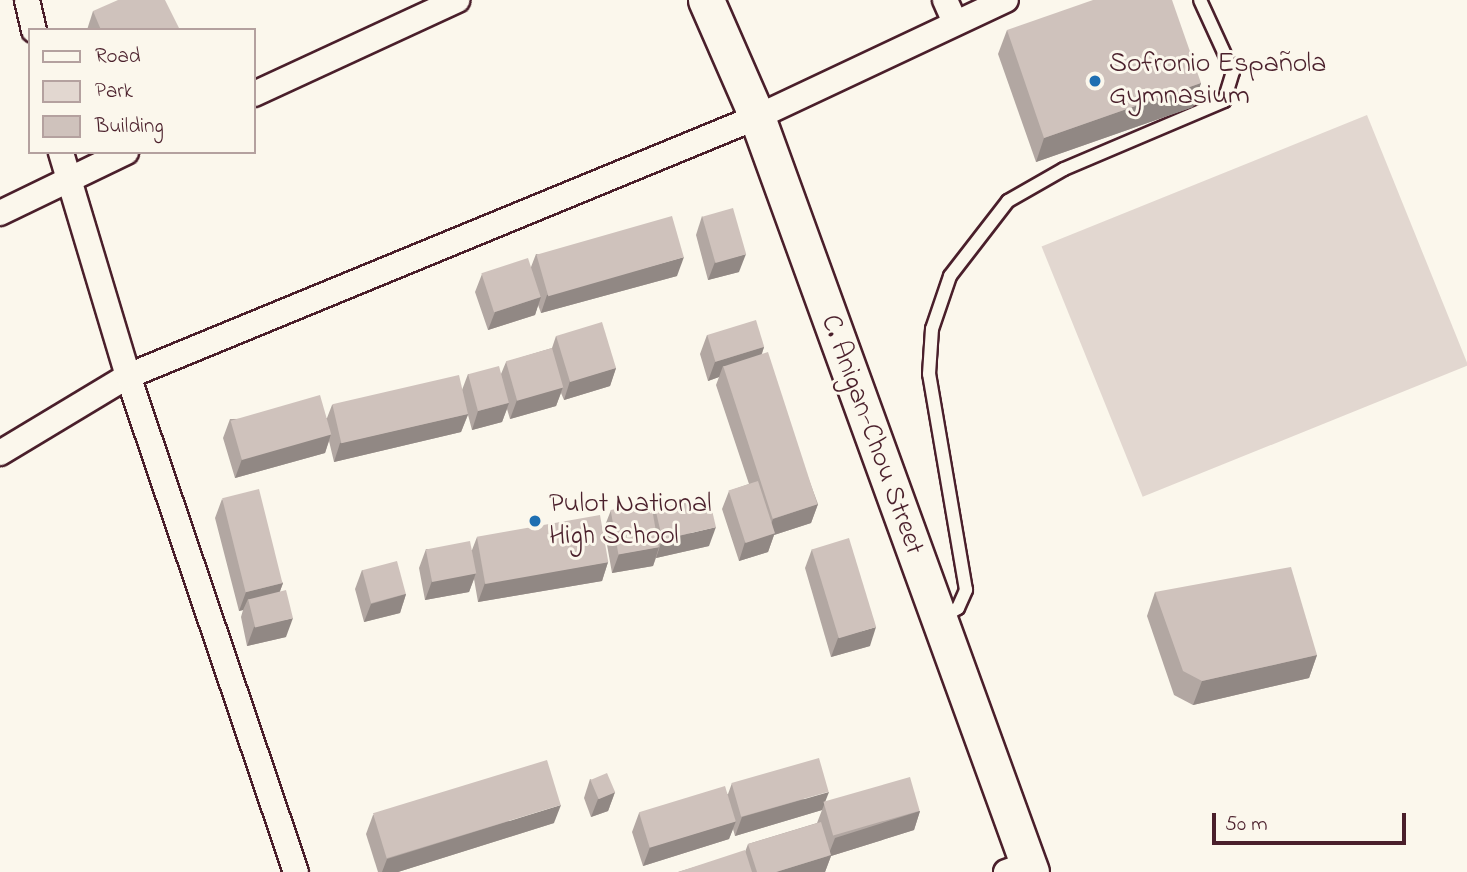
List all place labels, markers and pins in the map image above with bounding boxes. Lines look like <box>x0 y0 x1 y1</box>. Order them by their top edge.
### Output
place label: Sofronio Española Gymnasium <box>1109 48 1326 114</box>
marker: Sofronio Española Gymnasium <box>1087 73 1103 89</box>
place label: Pulot National High School <box>549 488 712 554</box>
marker: Pulot National High School <box>527 513 543 529</box>

